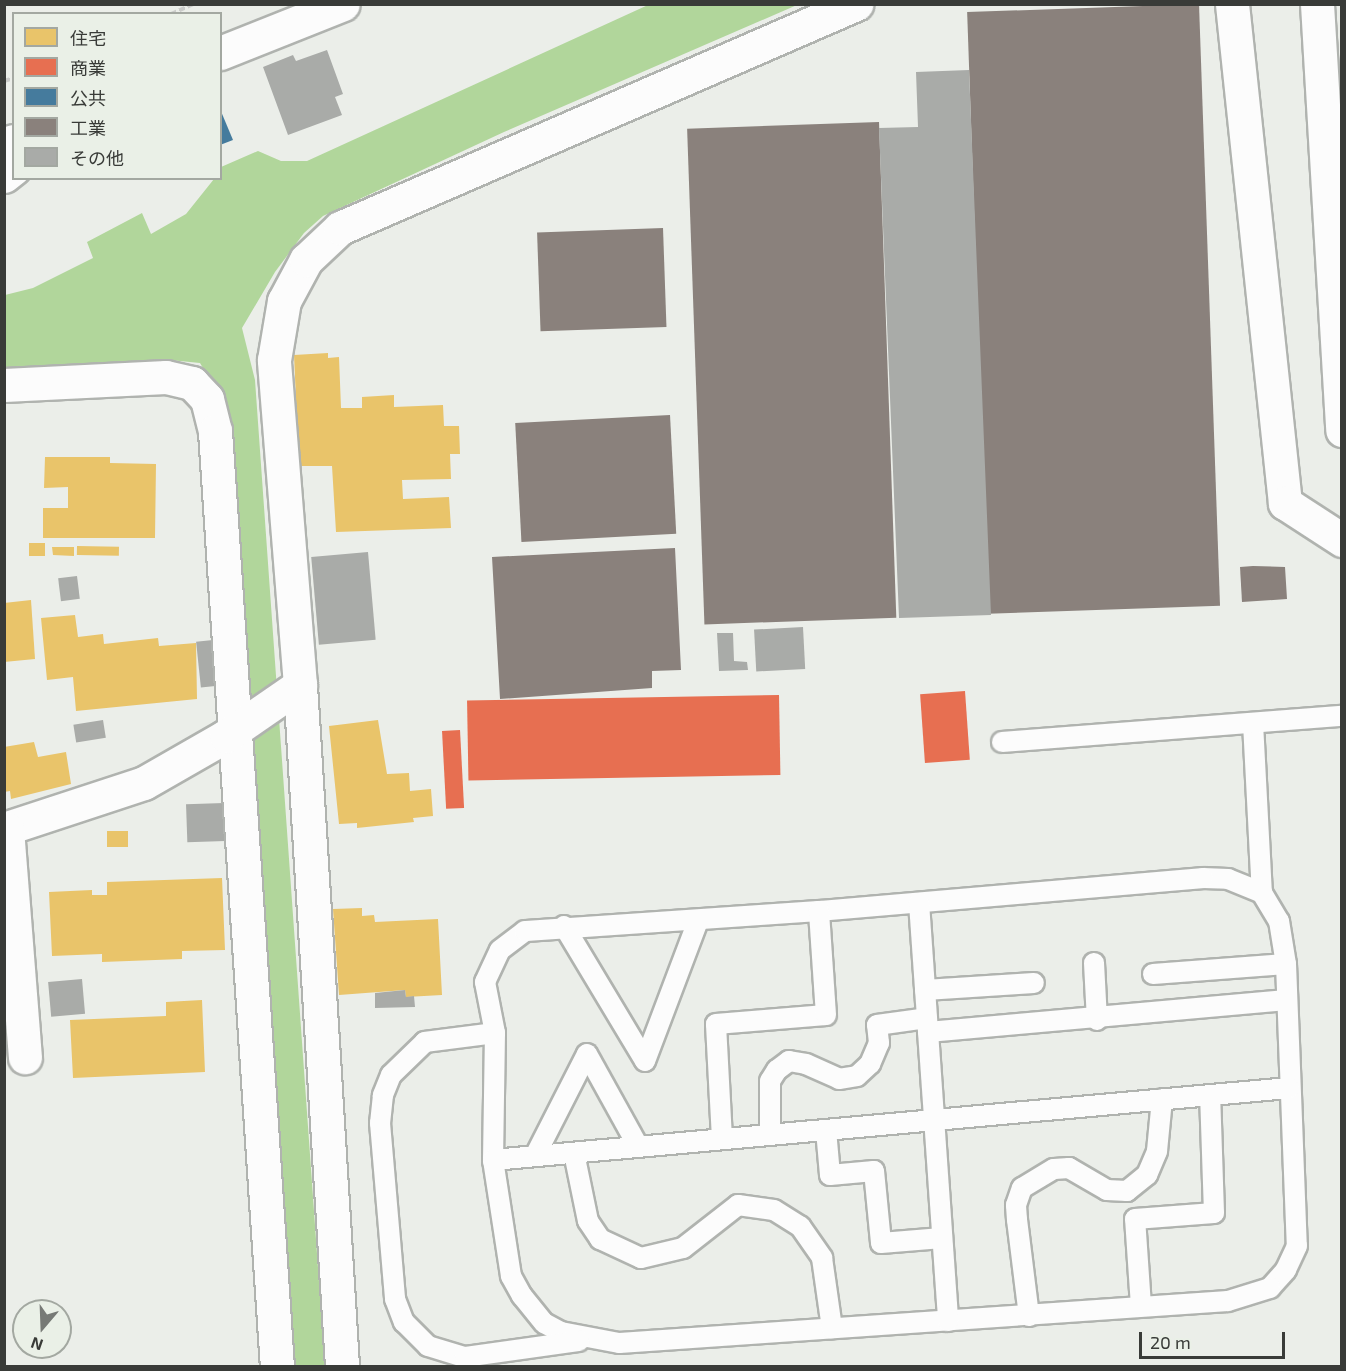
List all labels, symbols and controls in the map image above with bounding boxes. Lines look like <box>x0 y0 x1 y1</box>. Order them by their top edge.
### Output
legend <box>12 12 222 180</box>
text: 住宅 <box>70 27 106 49</box>
text: 商業 <box>70 57 106 79</box>
text: 公共 <box>70 87 106 109</box>
text: 工業 <box>70 117 106 139</box>
text: その他 <box>70 147 124 169</box>
north arrow <box>12 1299 72 1359</box>
scale bar <box>1142 1320 1288 1358</box>
text: 20 m <box>1150 1331 1191 1353</box>
text: N <box>28 1334 45 1355</box>

